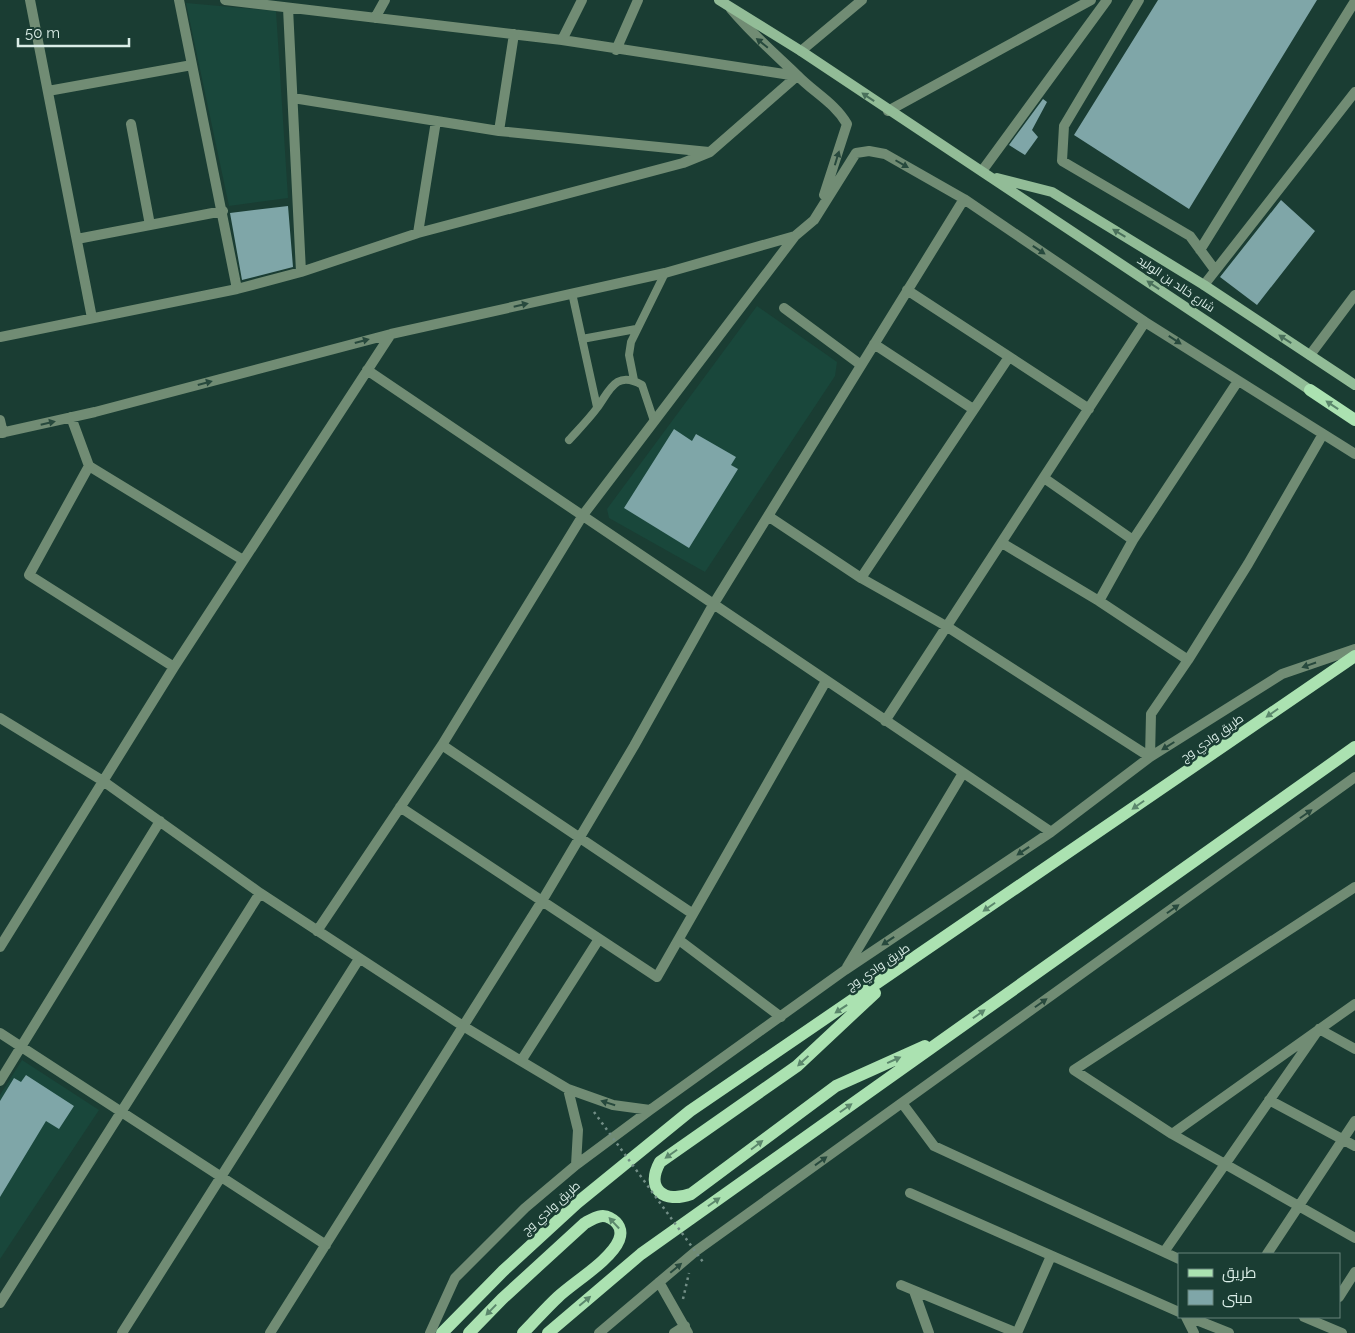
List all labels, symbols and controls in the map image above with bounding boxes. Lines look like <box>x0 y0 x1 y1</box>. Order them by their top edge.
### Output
scale bar <box>18 15 129 47</box>
text: 50 m <box>25 24 60 42</box>
one-way arrow <box>755 37 768 48</box>
one-way arrow <box>861 92 875 102</box>
one-way arrow <box>834 150 842 165</box>
one-way arrow <box>895 159 909 168</box>
one-way arrow <box>1112 228 1125 237</box>
one-way arrow <box>1033 245 1046 255</box>
street label: شارع خالد بن الوليد <box>1134 253 1218 316</box>
one-way arrow <box>1146 280 1160 290</box>
one-way arrow <box>513 301 528 309</box>
one-way arrow <box>1278 334 1292 344</box>
one-way arrow <box>1168 336 1181 345</box>
one-way arrow <box>355 337 370 345</box>
one-way arrow <box>198 379 213 387</box>
one-way arrow <box>1326 401 1339 410</box>
one-way arrow <box>40 419 55 427</box>
one-way arrow <box>1301 661 1316 669</box>
one-way arrow <box>1265 708 1278 718</box>
street label: طريق وادي وج <box>1178 711 1248 767</box>
one-way arrow <box>1162 741 1175 750</box>
one-way arrow <box>1131 800 1144 810</box>
one-way arrow <box>1299 809 1312 820</box>
one-way arrow <box>1016 846 1030 856</box>
one-way arrow <box>983 902 996 912</box>
one-way arrow <box>1167 904 1180 914</box>
one-way arrow <box>881 936 894 946</box>
street label: طريق وادي وج <box>844 941 914 996</box>
one-way arrow <box>1034 998 1048 1008</box>
one-way arrow <box>834 1004 847 1013</box>
one-way arrow <box>972 1009 986 1019</box>
one-way arrow <box>798 1055 810 1067</box>
one-way arrow <box>887 1055 901 1063</box>
one-way arrow <box>601 1098 616 1106</box>
one-way arrow <box>839 1103 853 1113</box>
one-way arrow <box>750 1140 764 1150</box>
one-way arrow <box>664 1149 677 1159</box>
one-way arrow <box>814 1156 828 1166</box>
street label: طريق وادي وج <box>519 1178 585 1240</box>
one-way arrow <box>707 1197 720 1207</box>
one-way arrow <box>608 1217 620 1229</box>
legend <box>1178 1253 1340 1318</box>
one-way arrow <box>670 1263 682 1274</box>
text: طريق <box>1222 1264 1256 1283</box>
text: مبنى <box>1222 1289 1253 1308</box>
one-way arrow <box>578 1296 591 1307</box>
one-way arrow <box>485 1304 497 1316</box>

